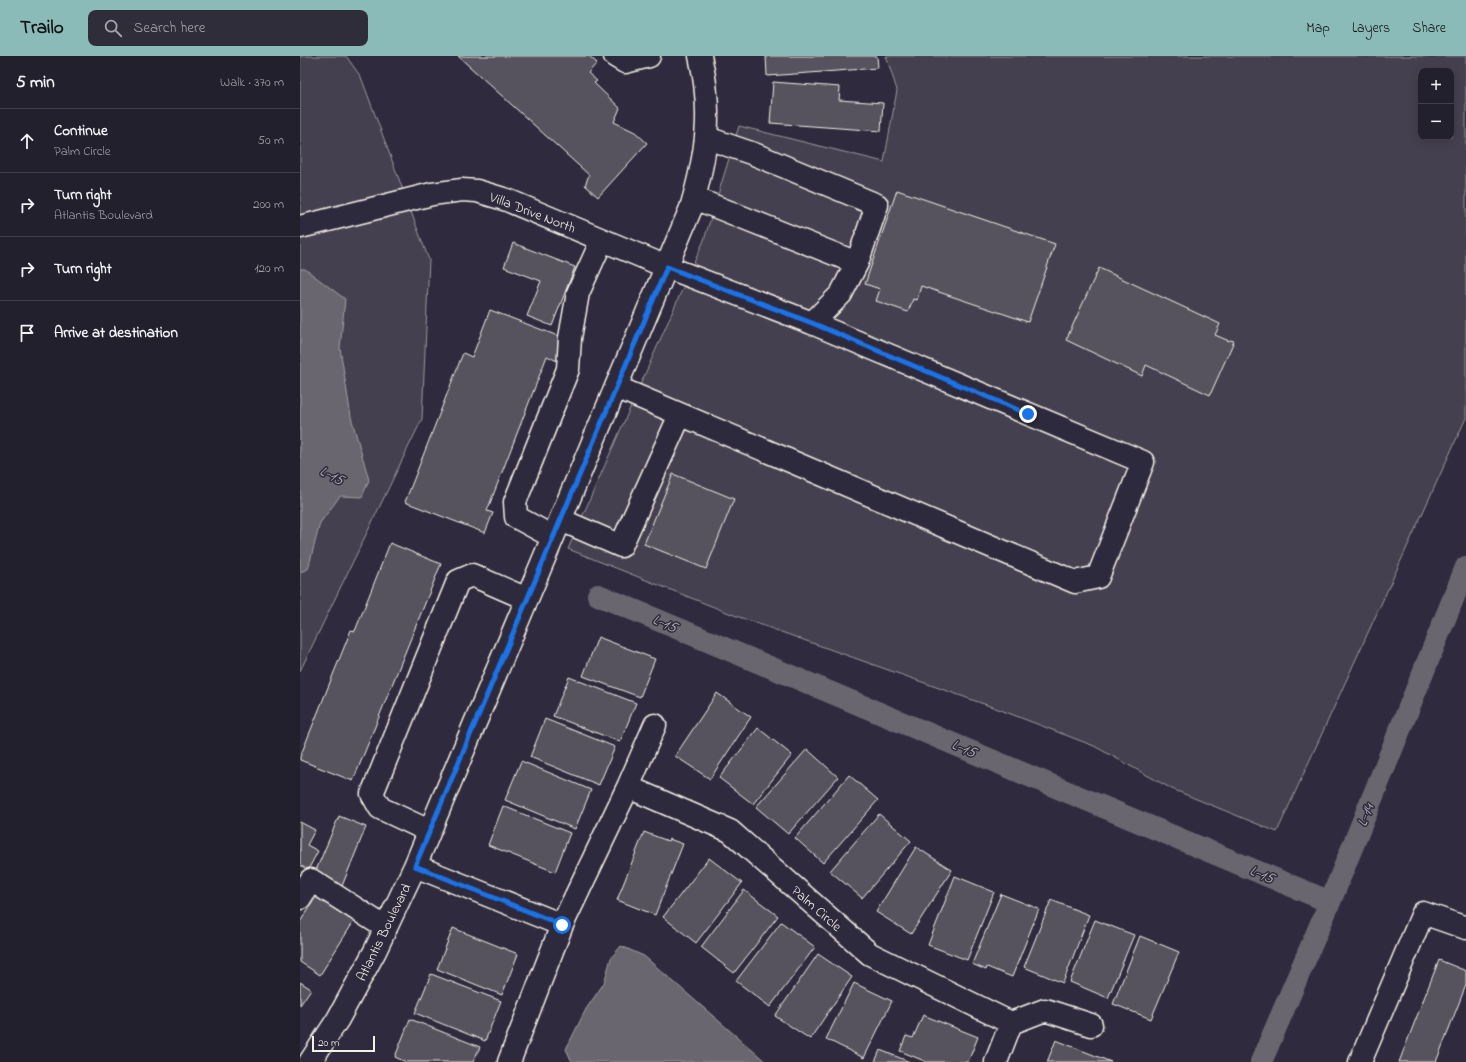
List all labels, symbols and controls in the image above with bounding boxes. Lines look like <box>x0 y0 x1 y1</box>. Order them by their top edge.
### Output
search box <box>88 10 368 46</box>
text: Trailo <box>20 15 64 42</box>
icon: search <box>102 17 124 39</box>
text: Search here <box>134 17 205 39</box>
text: Map <box>1306 18 1330 39</box>
text: Layers <box>1352 18 1390 39</box>
text: Share <box>1412 18 1446 39</box>
map controls <box>1418 68 1454 140</box>
button: + <box>1418 68 1454 104</box>
text: 5 min <box>16 70 55 95</box>
text: Walk · 370 m <box>220 73 284 92</box>
button: − <box>1418 104 1454 140</box>
text: Continue <box>54 120 108 142</box>
icon: ahead <box>16 130 38 152</box>
text: 50 m <box>258 131 284 150</box>
text: Palm Circle <box>54 142 111 161</box>
text: Turn right <box>54 184 112 206</box>
street label: Villa Drive North <box>485 187 579 239</box>
icon: right <box>16 194 38 216</box>
text: 200 m <box>253 195 284 214</box>
text: Atlantis Boulevard <box>54 206 153 225</box>
icon: right <box>16 258 38 280</box>
text: Turn right <box>54 258 112 280</box>
text: 120 m <box>254 259 284 278</box>
icon: arrive <box>16 322 38 344</box>
text: Arrive at destination <box>54 322 178 344</box>
route end <box>1019 405 1037 423</box>
water label: L-15 <box>316 461 350 492</box>
water label: L-15 <box>649 609 682 640</box>
water label: L-15 <box>948 734 981 765</box>
water label: L-14 <box>1352 799 1381 830</box>
water label: L-15 <box>1246 860 1279 891</box>
street label: Atlantis Boulevard <box>352 880 417 985</box>
street label: Palm Circle <box>786 881 846 938</box>
route start <box>553 916 571 934</box>
scale bar <box>312 1034 375 1053</box>
text: 20 m <box>318 1035 340 1051</box>

